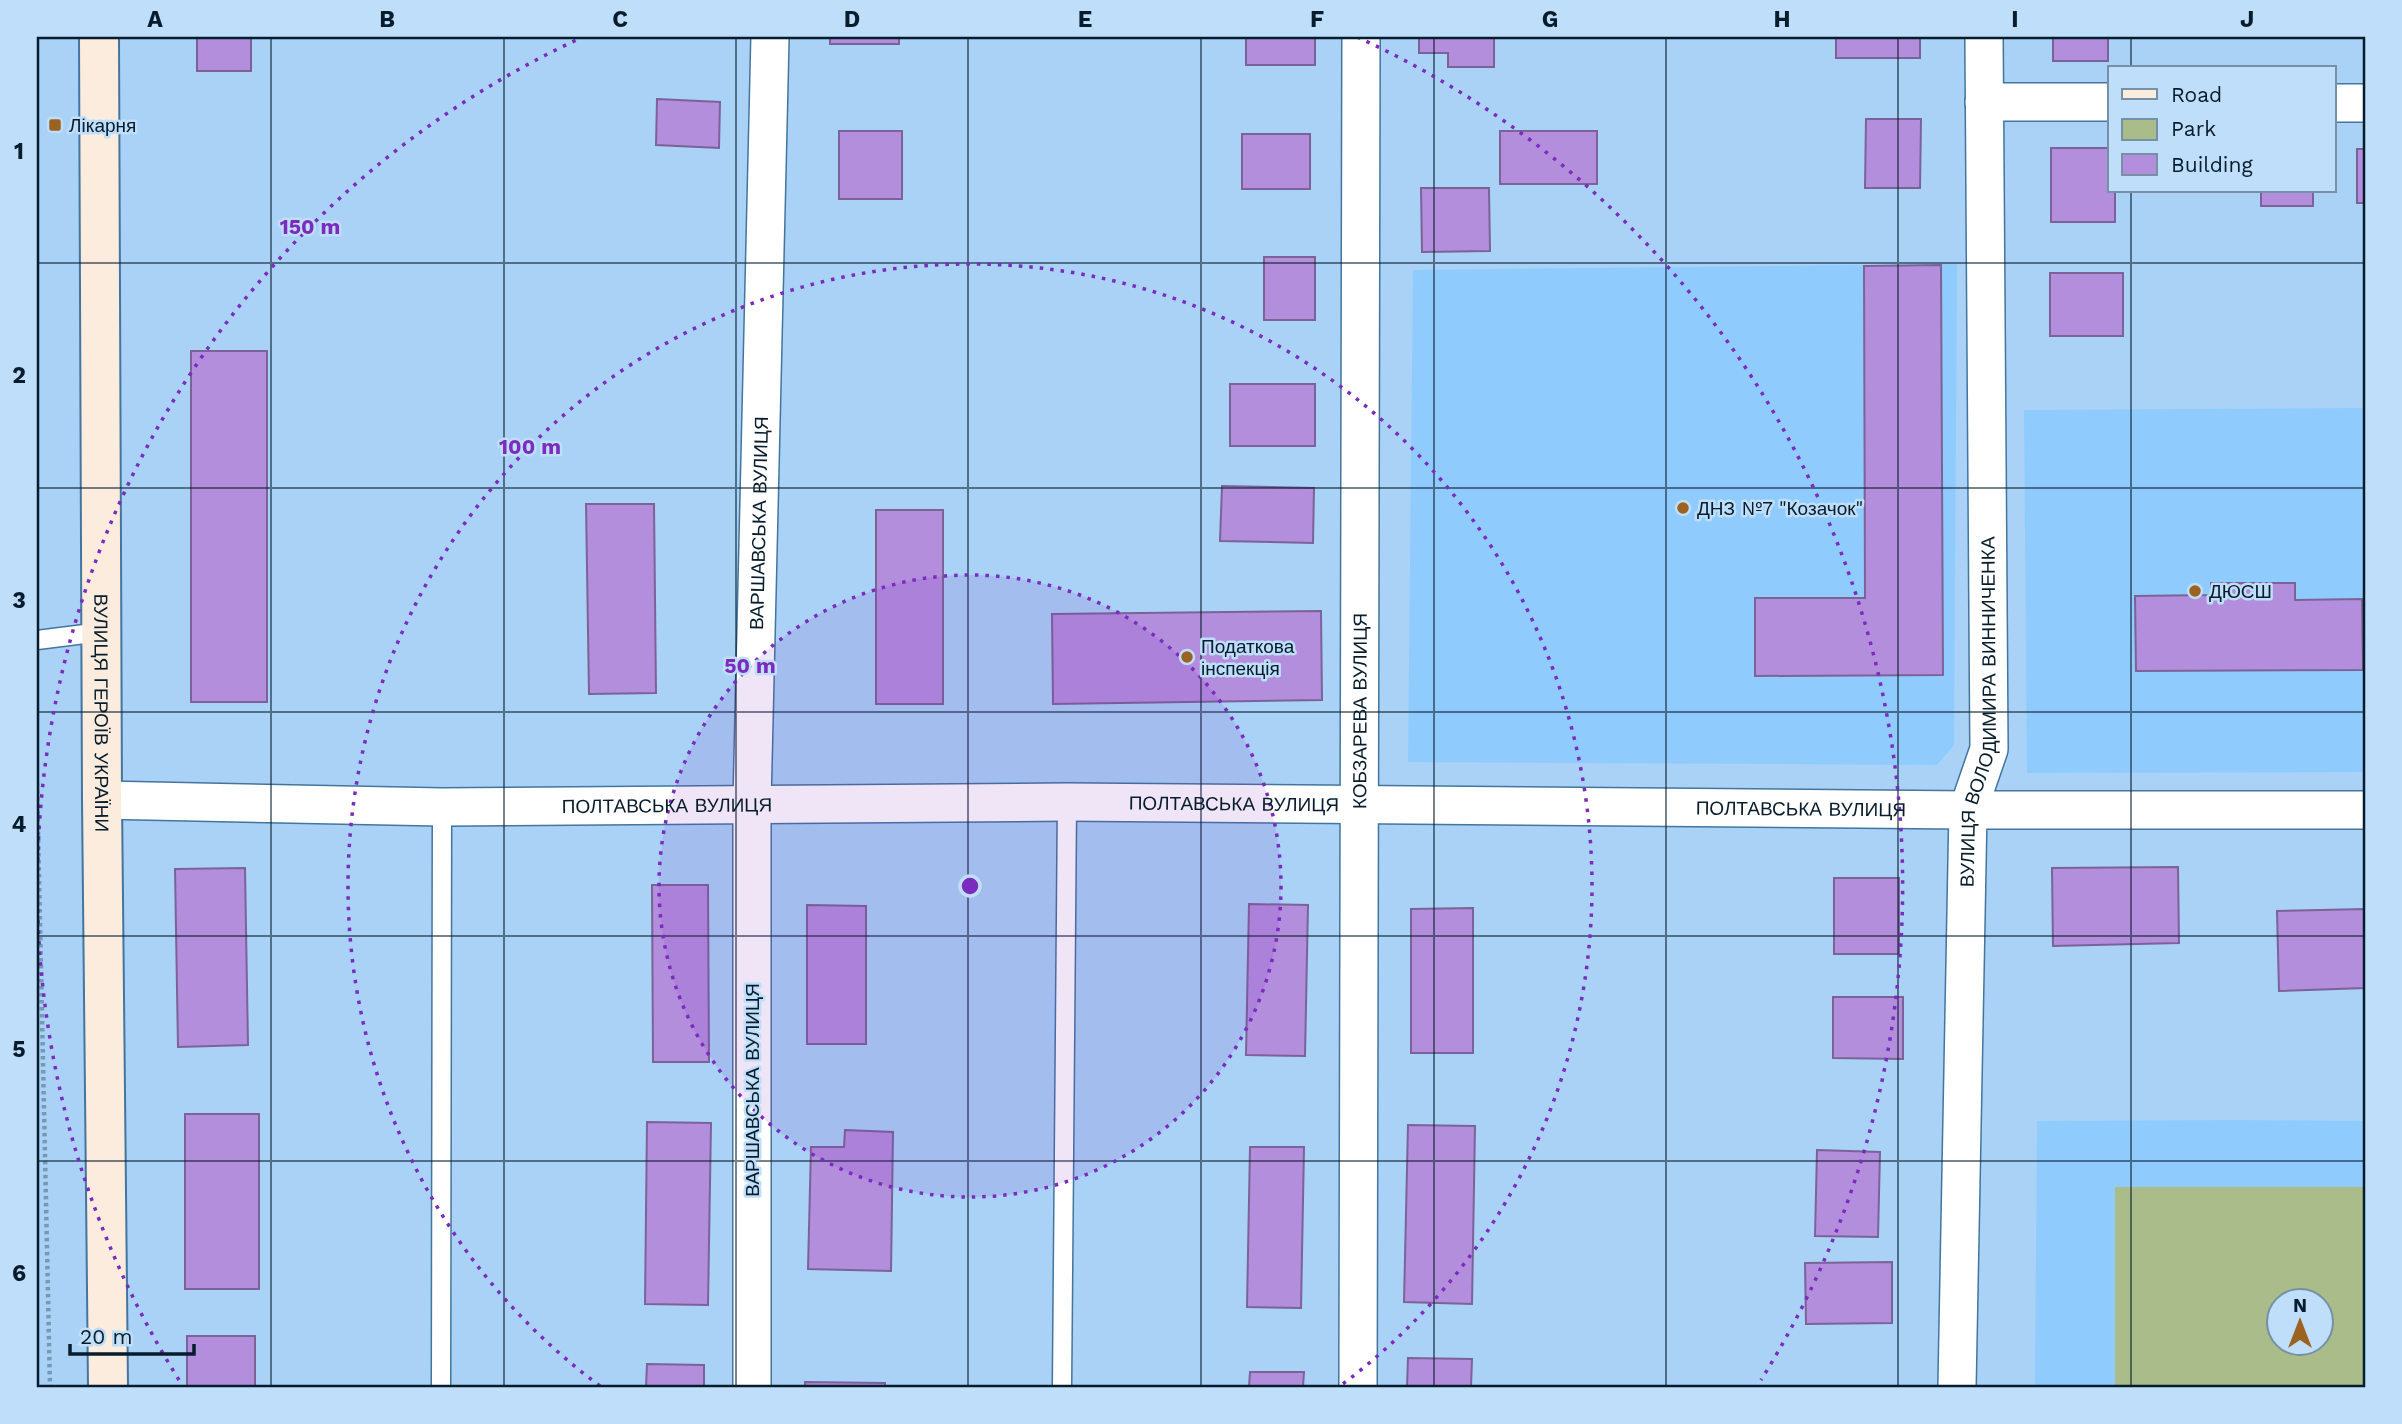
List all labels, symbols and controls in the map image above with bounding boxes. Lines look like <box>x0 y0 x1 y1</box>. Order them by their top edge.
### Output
text: A <box>147 6 163 33</box>
text: B <box>379 6 395 33</box>
text: C <box>612 6 628 33</box>
text: D <box>844 6 860 33</box>
text: E <box>1078 6 1092 33</box>
text: F <box>1310 6 1324 33</box>
text: G <box>1542 6 1558 33</box>
text: H <box>1773 6 1791 33</box>
text: I <box>2011 6 2019 33</box>
text: J <box>2240 6 2254 33</box>
legend <box>2108 66 2336 192</box>
text: Road <box>2171 82 2222 107</box>
place label: Лікарня <box>69 114 136 137</box>
text: Park <box>2171 116 2216 141</box>
marker: Лікарня <box>47 117 63 133</box>
text: 1 <box>14 138 24 165</box>
text: Building <box>2171 152 2253 177</box>
text: 150 m <box>280 214 340 239</box>
text: 2 <box>12 362 26 389</box>
street label: ВАРШАВСЬКА ВУЛИЦЯ <box>745 416 773 630</box>
text: 100 m <box>499 434 561 459</box>
place label: ДНЗ №7 "Козачок" <box>1697 497 1863 520</box>
marker: ДНЗ №7 "Козачок" <box>1675 500 1691 516</box>
street label: ВУЛИЦЯ ВОЛОДИМИРА ВИННИЧЕНКА <box>1955 536 2001 887</box>
place label: ДЮСШ <box>2209 580 2272 603</box>
marker: ДЮСШ <box>2187 583 2203 599</box>
text: 3 <box>12 587 26 614</box>
street label: ВУЛИЦЯ ГЕРОЇВ УКРАЇНИ <box>90 594 114 832</box>
street label: КОБЗАРЕВА ВУЛИЦЯ <box>1348 613 1371 809</box>
place label: Податкова інспекція <box>1201 635 1295 680</box>
marker: Податкова інспекція <box>1179 649 1195 665</box>
text: 50 m <box>724 653 776 678</box>
street label: ПОЛТАВСЬКА ВУЛИЦЯ <box>1129 791 1339 816</box>
street label: ПОЛТАВСЬКА ВУЛИЦЯ <box>562 793 772 818</box>
street label: ПОЛТАВСЬКА ВУЛИЦЯ <box>1696 796 1906 821</box>
text: 4 <box>12 811 27 838</box>
centre of rings <box>958 874 982 898</box>
street label: ВАРШАВСЬКА ВУЛИЦЯ <box>741 983 764 1197</box>
text: 5 <box>12 1036 26 1063</box>
text: 6 <box>12 1260 26 1287</box>
north arrow <box>2266 1288 2336 1358</box>
text: N <box>2293 1294 2307 1317</box>
scale bar <box>70 1312 194 1356</box>
text: 20 m <box>80 1324 132 1349</box>

